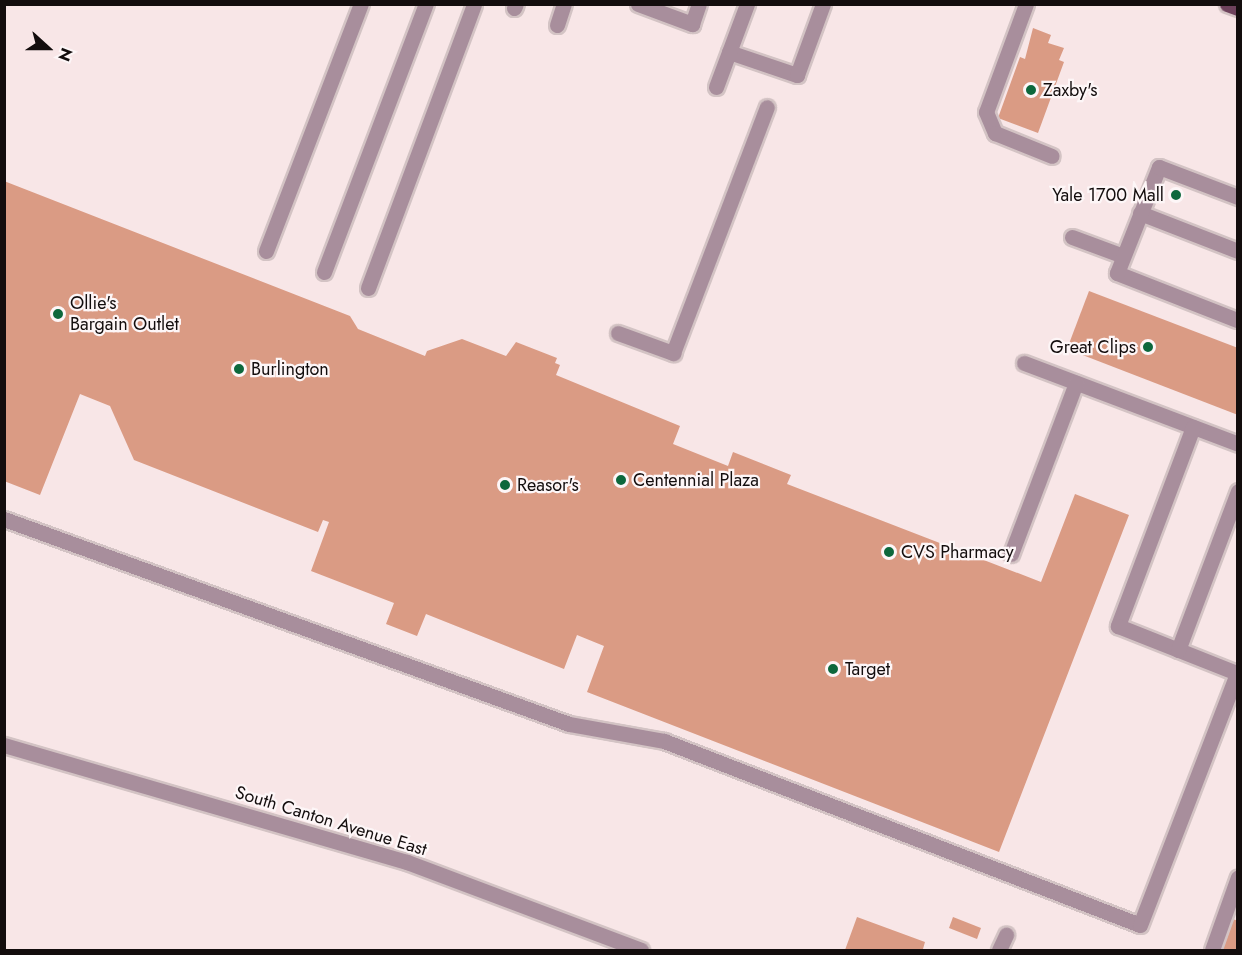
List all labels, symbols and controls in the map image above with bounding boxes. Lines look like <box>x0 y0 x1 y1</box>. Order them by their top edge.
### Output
north arrow <box>18 18 78 78</box>
text: N <box>52 45 78 65</box>
place label: Zaxby's <box>1043 79 1098 101</box>
marker: Zaxby's <box>1024 83 1038 97</box>
place label: Yale 1700 Mall <box>1052 184 1164 206</box>
marker: Yale 1700 Mall <box>1169 188 1183 202</box>
place label: Ollie's Bargain Outlet <box>70 293 179 336</box>
marker: Ollie's Bargain Outlet <box>51 307 65 321</box>
place label: Great Clips <box>1050 336 1136 358</box>
marker: Great Clips <box>1141 340 1155 354</box>
place label: Burlington <box>251 358 329 380</box>
marker: Burlington <box>232 362 246 376</box>
place label: Centennial Plaza <box>633 469 759 491</box>
marker: Centennial Plaza <box>614 473 628 487</box>
place label: Reasor's <box>517 474 579 496</box>
marker: Reasor's <box>498 478 512 492</box>
place label: CVS Pharmacy <box>901 541 1014 563</box>
marker: CVS Pharmacy <box>882 545 896 559</box>
place label: Target <box>845 658 890 680</box>
marker: Target <box>826 662 840 676</box>
street label: South Canton Avenue East <box>233 782 429 860</box>

